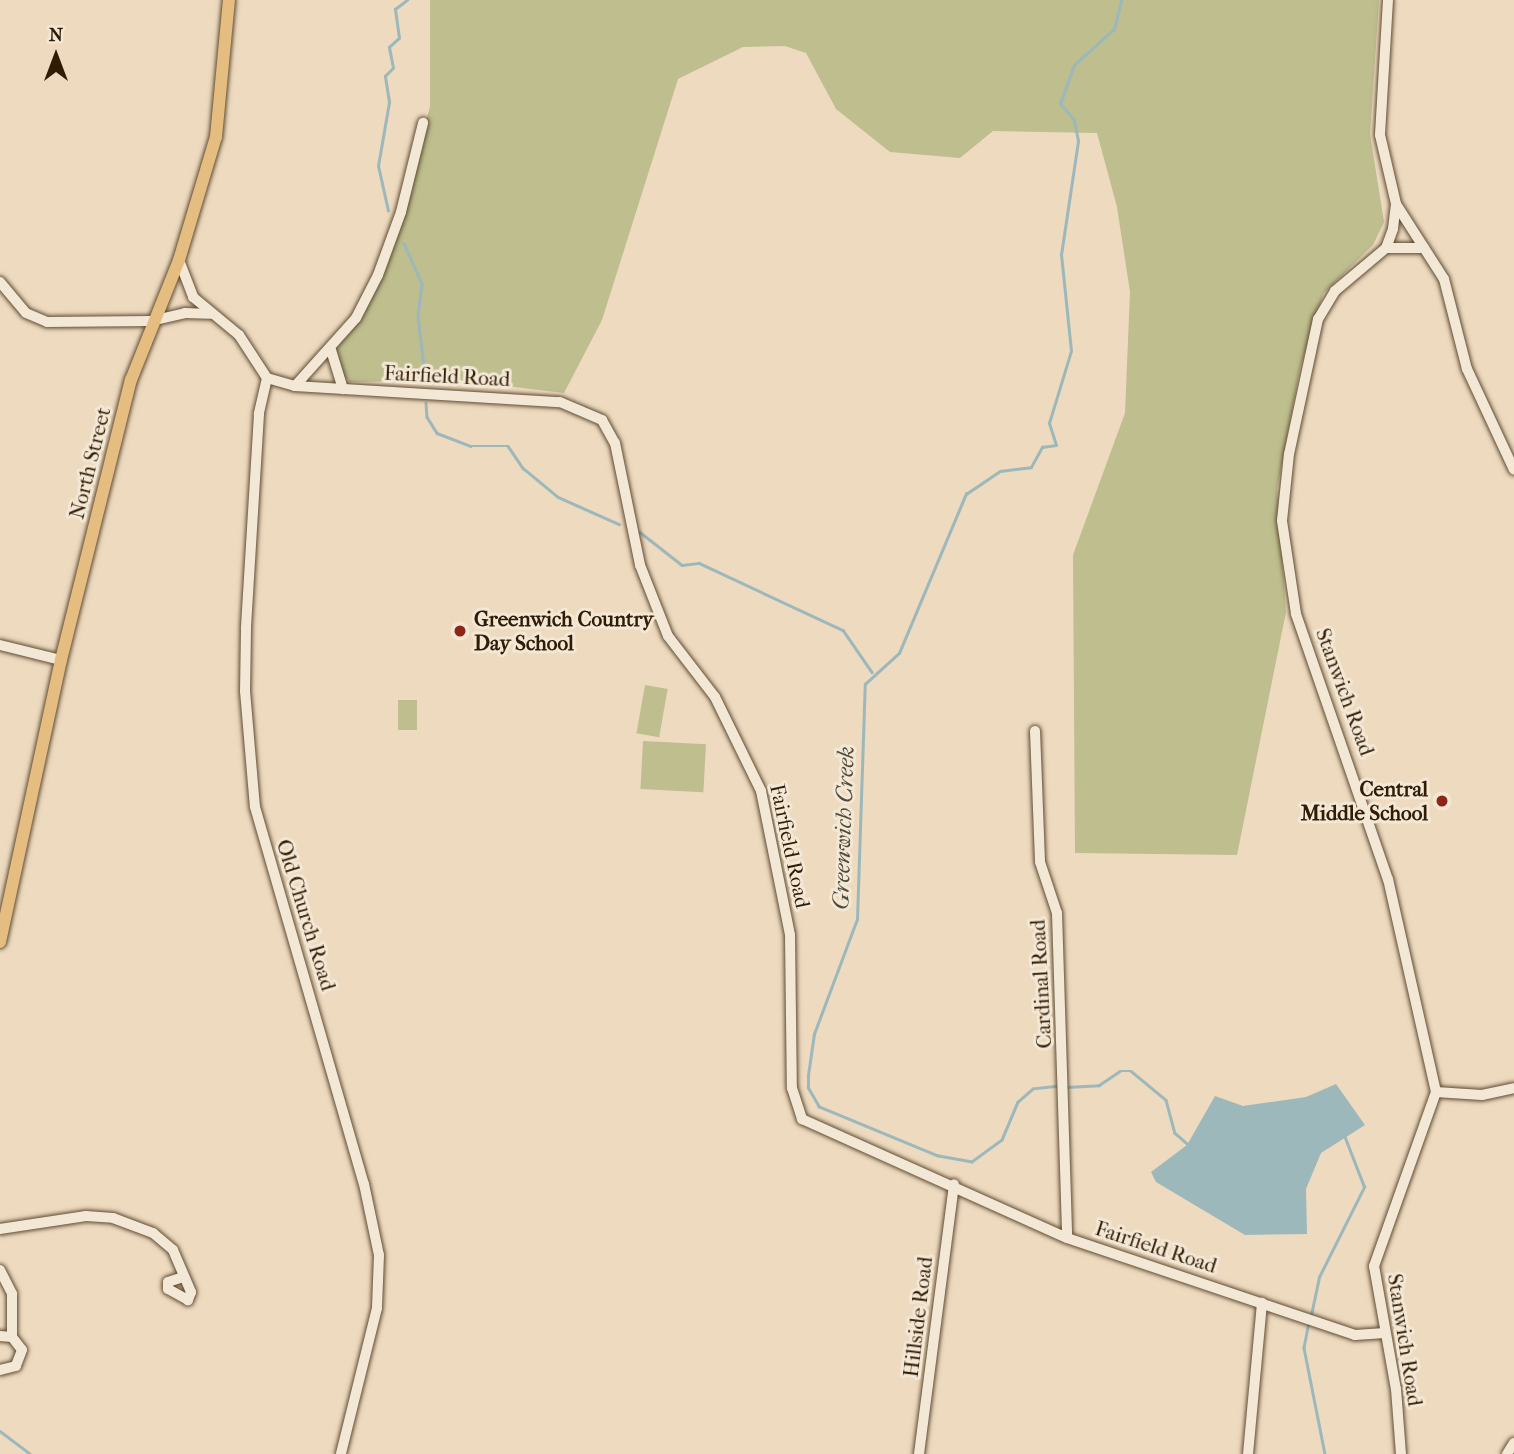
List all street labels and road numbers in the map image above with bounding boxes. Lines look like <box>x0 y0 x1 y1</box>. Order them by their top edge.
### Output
street label: Fairfield Road <box>383 360 511 392</box>
street label: North Street <box>64 404 116 522</box>
street label: Stanwich Road <box>1310 625 1380 759</box>
street label: Fairfield Road <box>765 782 815 910</box>
street label: Old Church Road <box>271 836 341 994</box>
street label: Cardinal Road <box>1025 919 1057 1049</box>
street label: Fairfield Road <box>1092 1215 1220 1279</box>
street label: Hillside Road <box>898 1255 938 1379</box>
street label: Stanwich Road <box>1382 1272 1428 1408</box>

